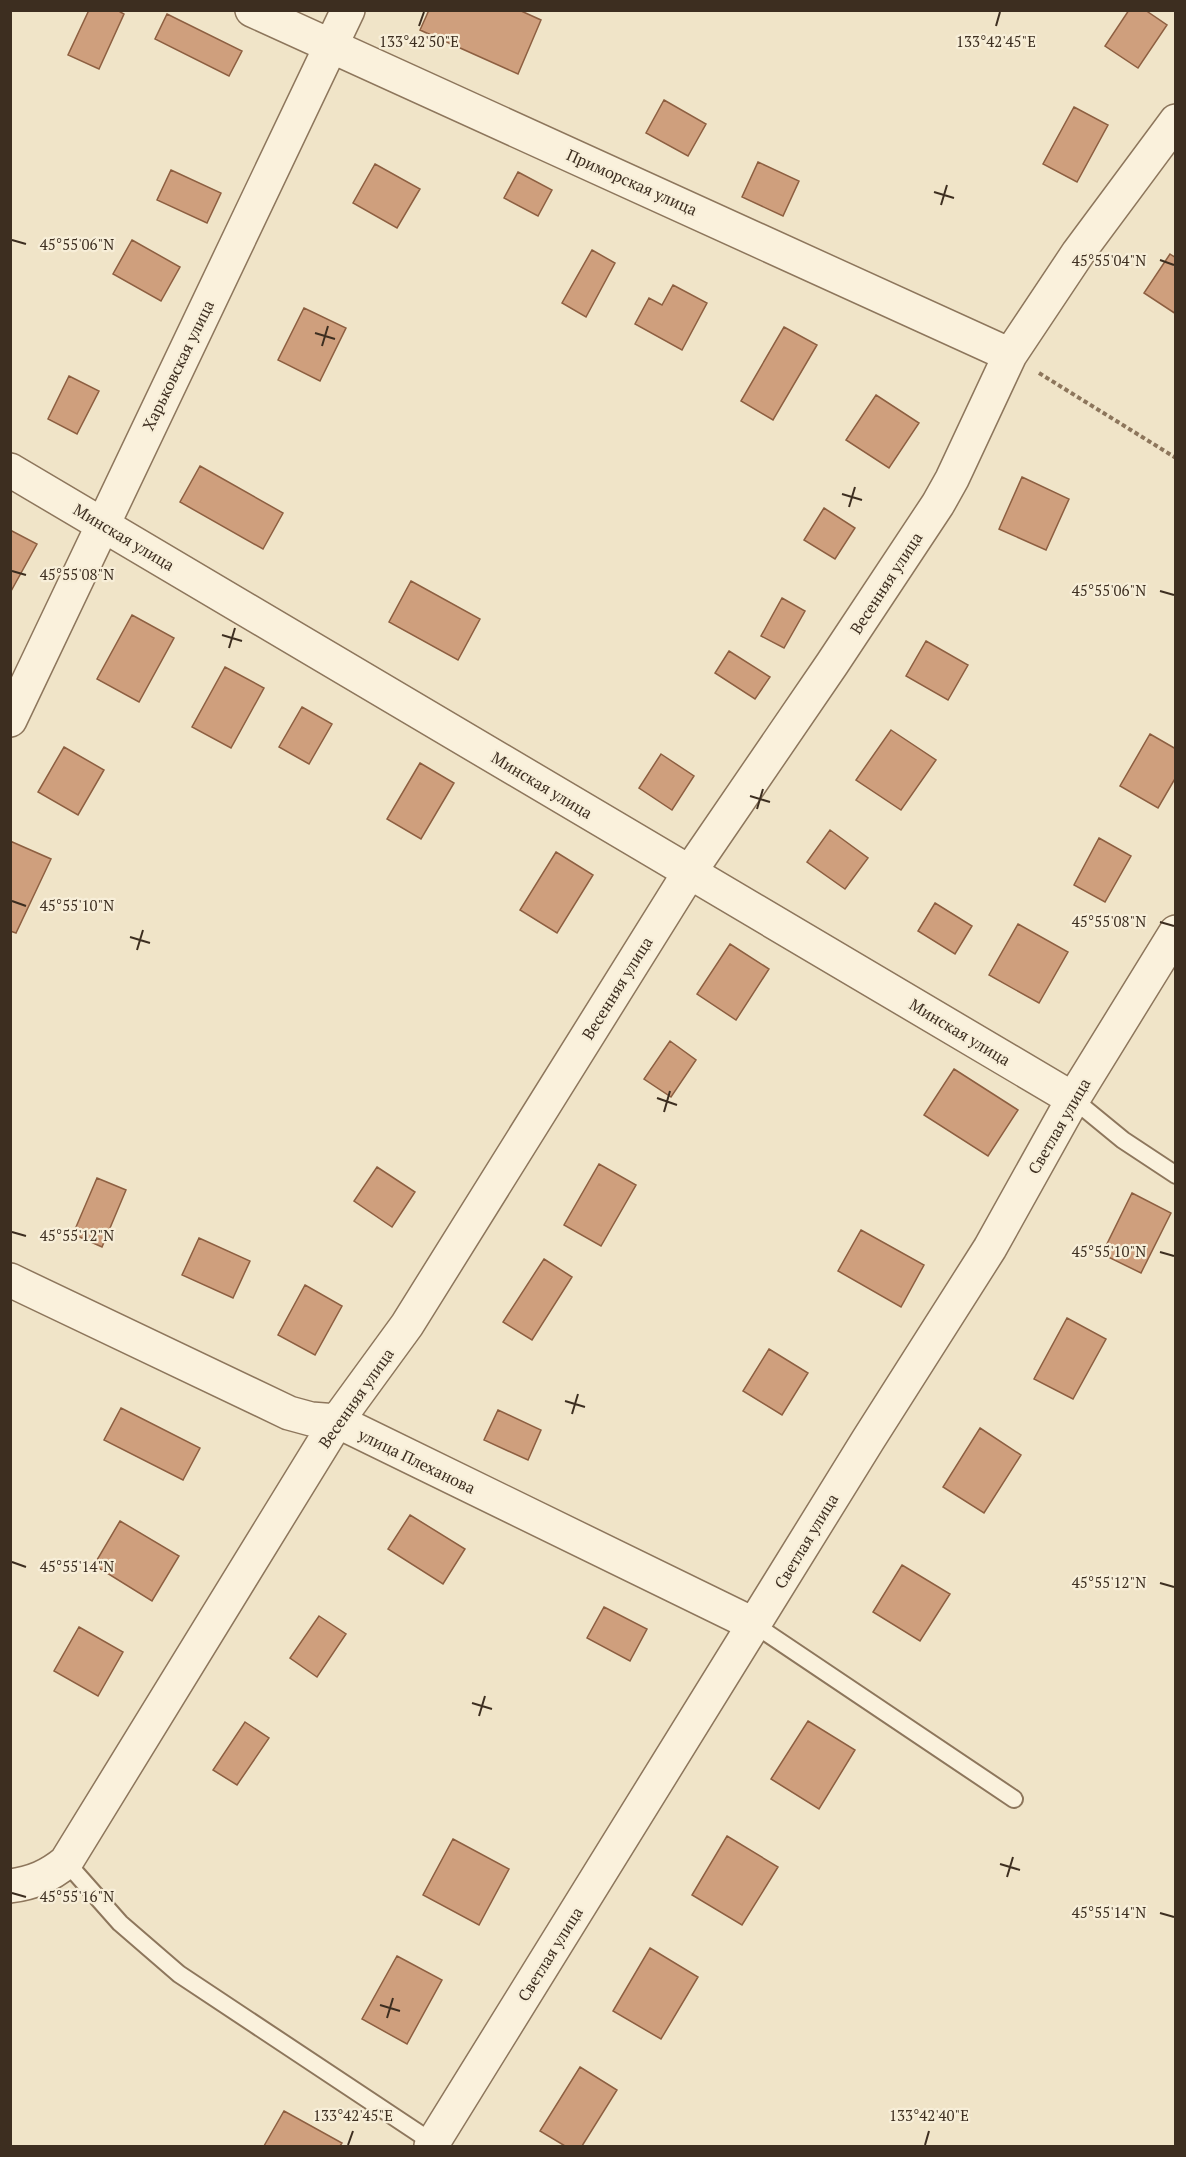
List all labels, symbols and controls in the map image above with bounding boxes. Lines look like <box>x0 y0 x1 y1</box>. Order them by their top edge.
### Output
text: 133°42'50"E <box>379 31 459 51</box>
text: 133°42'45"E <box>956 31 1036 51</box>
street label: Приморская улица <box>563 143 701 221</box>
text: 45°55'06"N <box>40 234 114 254</box>
text: 45°55'04"N <box>1072 250 1146 270</box>
street label: Харьковская улица <box>137 296 219 434</box>
street label: Минская улица <box>69 498 179 576</box>
street label: Весенняя улица <box>845 528 927 638</box>
text: 45°55'08"N <box>40 564 114 584</box>
text: 45°55'06"N <box>1072 580 1146 600</box>
street label: Минская улица <box>487 746 597 824</box>
text: 45°55'10"N <box>40 895 114 915</box>
text: 45°55'08"N <box>1072 911 1146 931</box>
street label: Весенняя улица <box>577 932 657 1044</box>
street label: Минская улица <box>905 993 1015 1071</box>
street label: Светлая улица <box>1023 1074 1095 1178</box>
text: 45°55'12"N <box>40 1225 114 1245</box>
text: 45°55'10"N <box>1072 1241 1146 1261</box>
street label: Весенняя улица <box>313 1344 399 1452</box>
street label: улица Плеханова <box>354 1423 479 1499</box>
street label: Светлая улица <box>769 1489 843 1593</box>
text: 45°55'14"N <box>40 1556 114 1576</box>
text: 45°55'12"N <box>1072 1572 1146 1592</box>
text: 45°55'16"N <box>40 1886 114 1906</box>
text: 45°55'14"N <box>1072 1902 1146 1922</box>
street label: Светлая улица <box>512 1903 588 2005</box>
text: 133°42'45"E <box>313 2105 393 2125</box>
text: 133°42'40"E <box>889 2105 969 2125</box>

